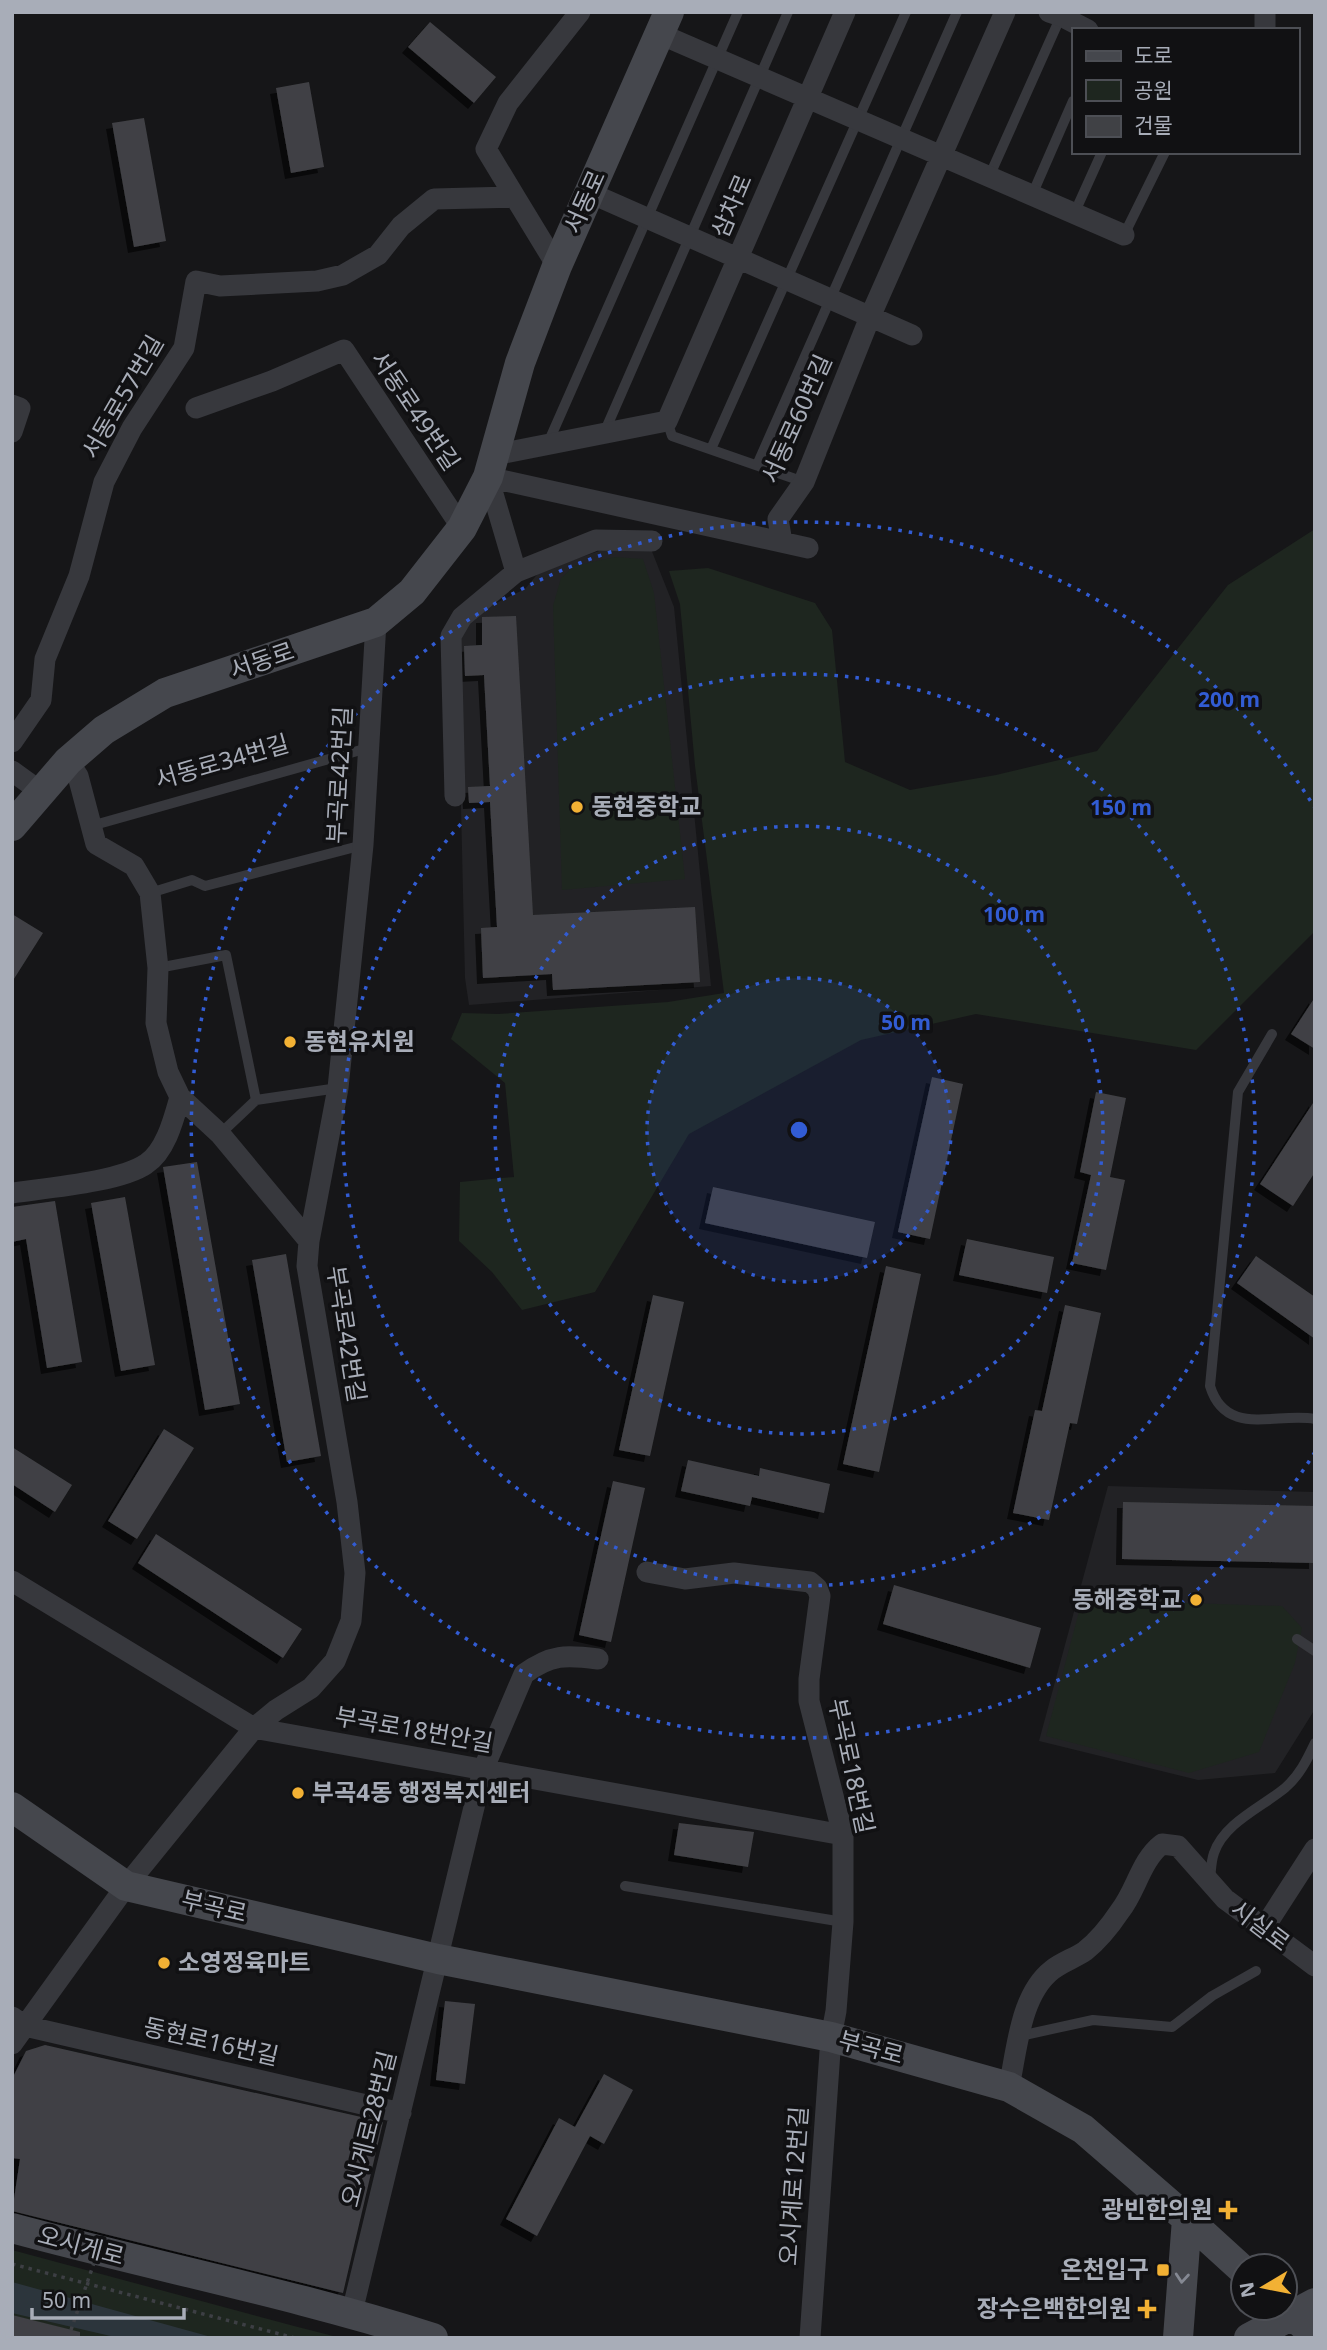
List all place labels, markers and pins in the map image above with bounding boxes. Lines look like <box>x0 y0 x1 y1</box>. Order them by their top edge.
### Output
place label: 동현중학교 <box>591 789 701 822</box>
marker: 동현중학교 <box>569 799 585 815</box>
place label: 동현유치원 <box>304 1024 414 1057</box>
marker: 동현유치원 <box>282 1034 298 1050</box>
centre of rings <box>787 1118 811 1142</box>
place label: 동해중학교 <box>1072 1582 1182 1615</box>
marker: 동해중학교 <box>1188 1592 1204 1608</box>
place label: 부곡4동 행정복지센터 <box>312 1775 531 1808</box>
marker: 부곡4동 행정복지센터 <box>290 1785 306 1801</box>
place label: 소영정육마트 <box>178 1945 310 1978</box>
marker: 소영정육마트 <box>156 1955 172 1971</box>
place label: 광빈한의원 <box>1102 2192 1212 2225</box>
marker: 광빈한의원 <box>1218 2200 1238 2220</box>
place label: 온천입구 <box>1061 2252 1149 2285</box>
marker: 온천입구 <box>1155 2262 1171 2278</box>
place label: 장수은백한의원 <box>976 2291 1131 2324</box>
marker: 장수은백한의원 <box>1137 2299 1157 2319</box>

